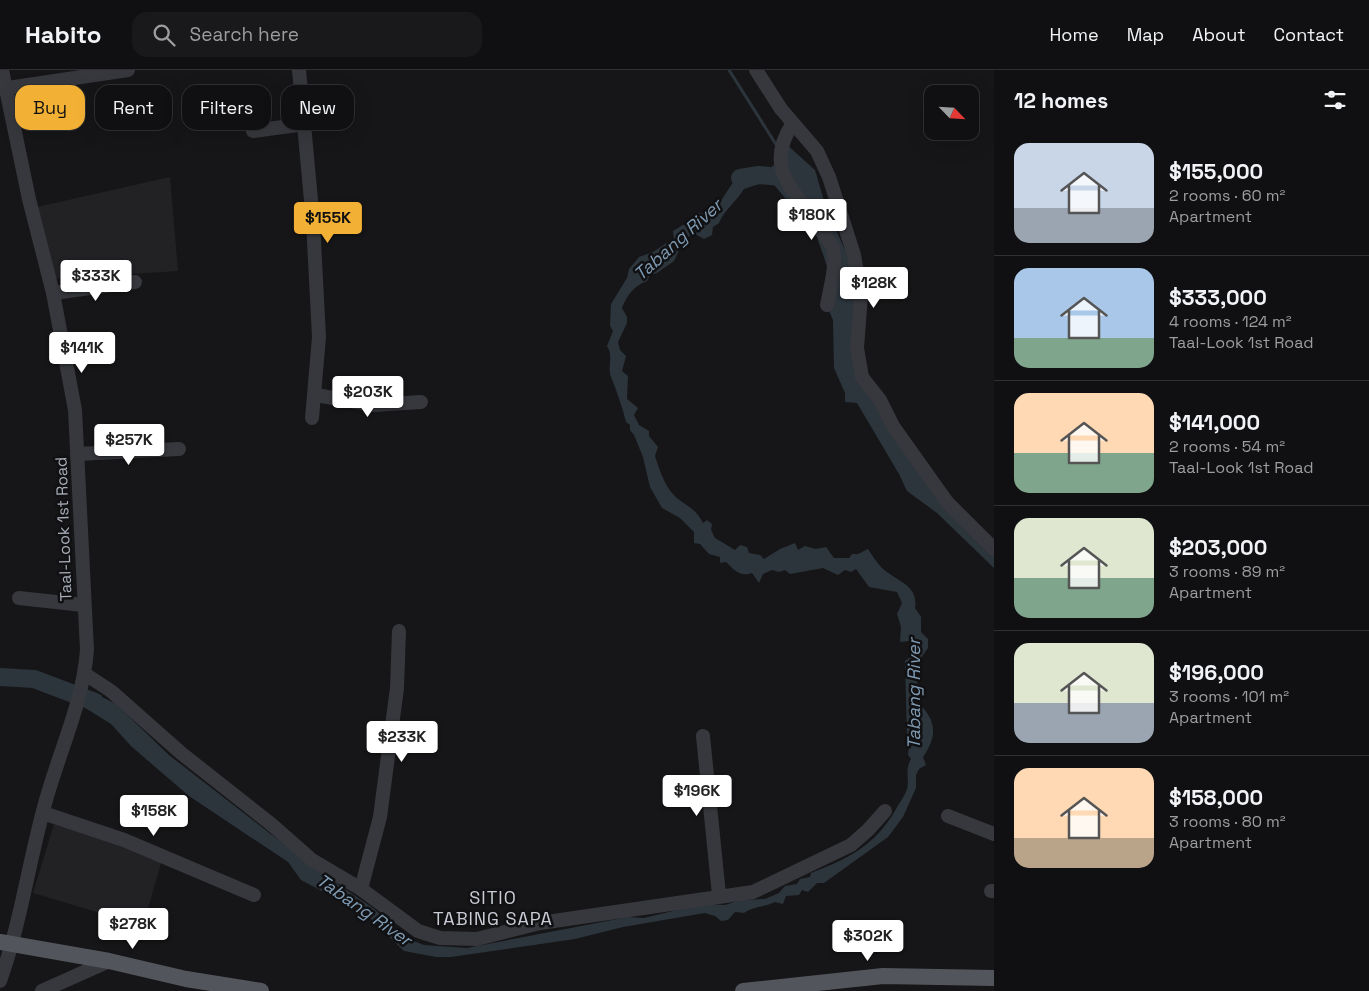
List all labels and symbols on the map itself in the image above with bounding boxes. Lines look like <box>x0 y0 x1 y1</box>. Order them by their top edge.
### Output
north arrow <box>924 85 979 140</box>
water label: Tabang River <box>629 192 728 285</box>
pin: $180K <box>777 198 847 241</box>
pin: $155K <box>293 202 363 244</box>
pin: $333K <box>61 260 131 302</box>
pin: $128K <box>839 266 909 309</box>
pin: $141K <box>47 332 117 374</box>
pin: $203K <box>333 376 403 418</box>
pin: $257K <box>94 424 164 466</box>
street label: Taal-Look 1st Road <box>50 456 77 602</box>
water label: Tabang River <box>902 636 925 750</box>
pin: $233K <box>367 720 437 763</box>
pin: $196K <box>662 774 732 817</box>
pin: $158K <box>119 794 189 837</box>
water label: Tabang River <box>312 868 418 952</box>
district label: SITIO TABING SAPA <box>433 886 553 930</box>
pin: $278K <box>98 908 168 950</box>
pin: $302K <box>833 920 903 962</box>

